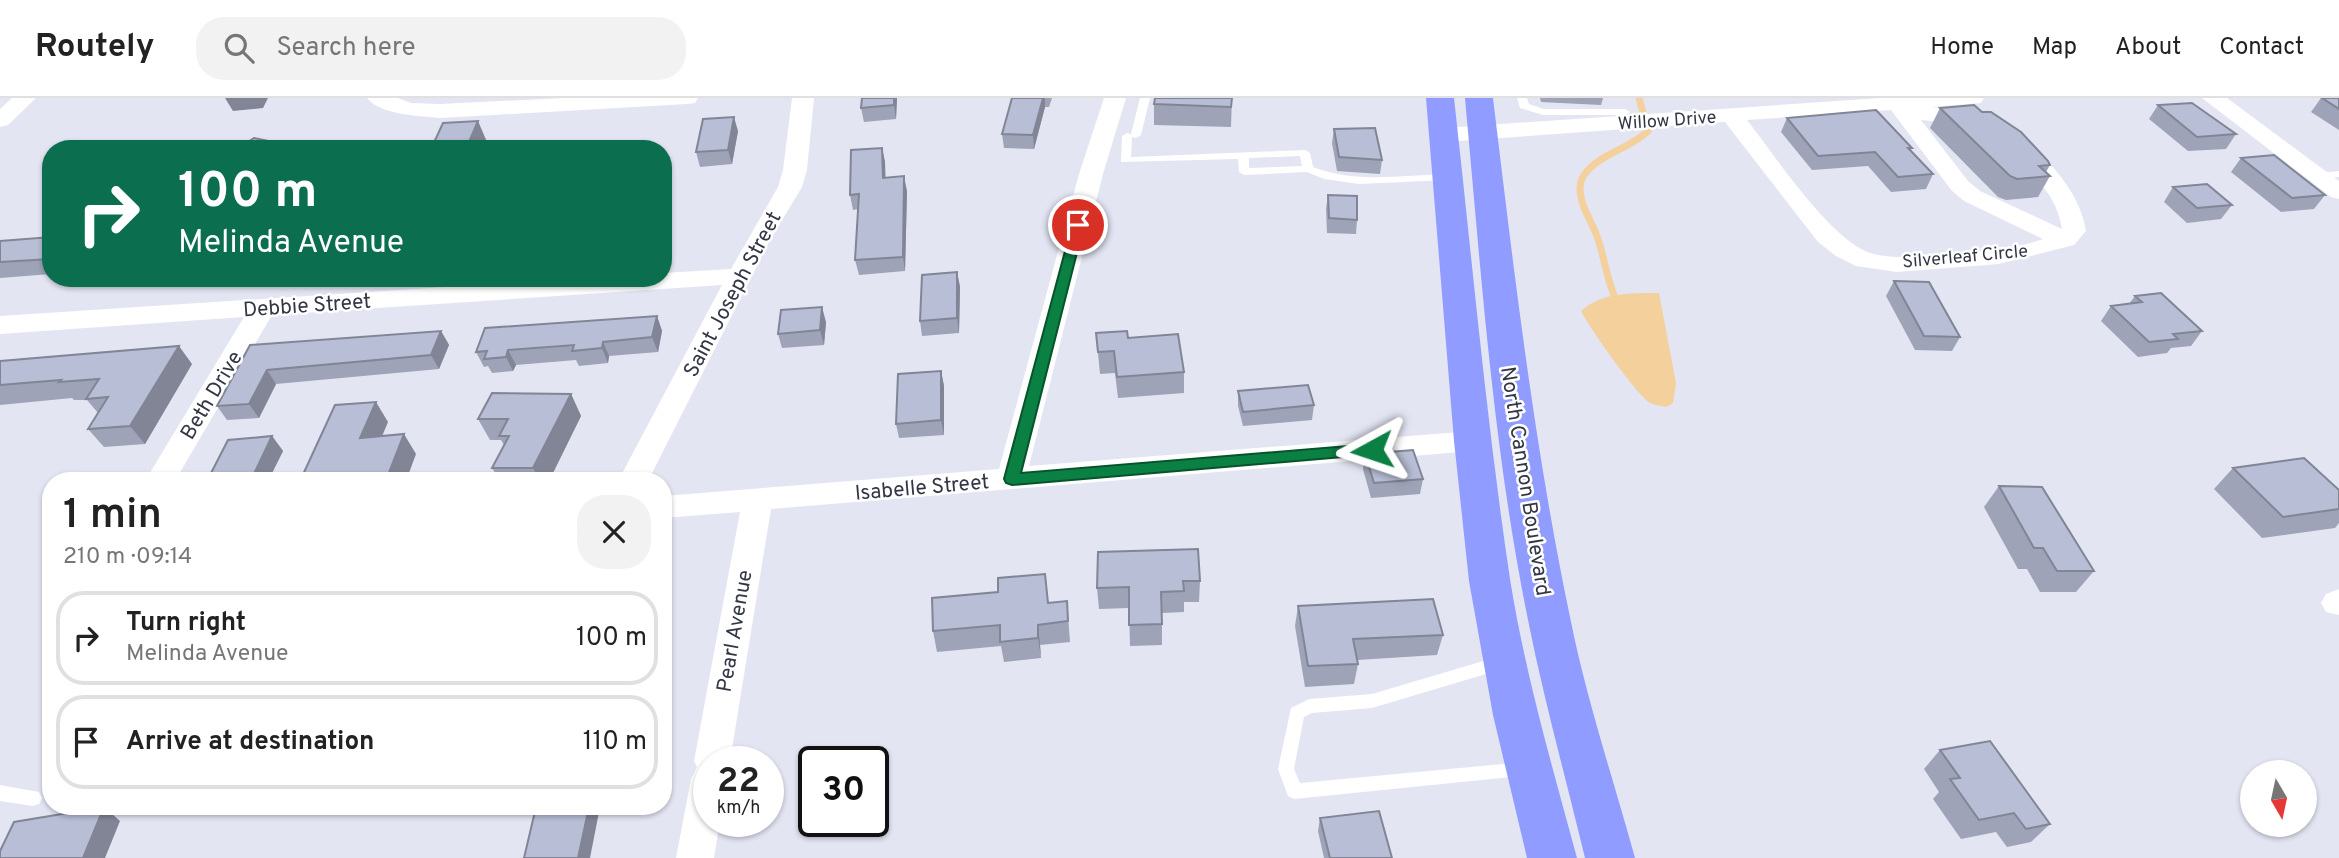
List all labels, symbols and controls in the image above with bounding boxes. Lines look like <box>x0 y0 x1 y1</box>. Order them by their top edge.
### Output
search box <box>196 17 686 80</box>
text: Routely <box>35 27 154 69</box>
icon: search <box>220 29 258 67</box>
text: Search here <box>276 32 415 65</box>
text: Home <box>1930 33 1994 63</box>
text: Map <box>2032 33 2077 63</box>
text: About <box>2115 33 2181 63</box>
text: Contact <box>2219 33 2304 63</box>
street label: Willow Drive <box>1617 107 1717 136</box>
text: 100 m <box>178 163 317 225</box>
icon: right <box>63 168 154 259</box>
pin <box>1048 195 1108 255</box>
icon: arrive <box>1059 206 1097 244</box>
street label: Saint Joseph Street <box>678 207 788 382</box>
text: Melinda Avenue <box>178 224 404 264</box>
street label: Silverleaf Circle <box>1901 241 2029 274</box>
street label: Debbie Street <box>242 289 372 324</box>
street label: Beth Drive <box>175 346 249 445</box>
street label: North Cannon Boulevard <box>1493 365 1556 598</box>
position arrow <box>1335 413 1409 487</box>
street label: Isabelle Street <box>854 469 990 508</box>
text: 1 min <box>63 490 162 543</box>
button: close <box>577 495 651 569</box>
text: 210 m · 09:14 <box>63 543 192 572</box>
street label: Pearl Avenue <box>711 568 760 695</box>
text: Turn right <box>126 607 246 640</box>
icon: right <box>67 619 105 657</box>
text: 100 m <box>576 622 647 655</box>
text: Melinda Avenue <box>126 640 288 669</box>
icon: arrive <box>67 723 105 761</box>
text: Arrive at destination <box>126 726 374 759</box>
text: 110 m <box>583 726 647 759</box>
speed limit sign: 30 <box>798 746 889 837</box>
text: 22 <box>717 760 760 804</box>
north arrow <box>2240 760 2317 836</box>
map controls <box>2240 760 2317 837</box>
text: km/h <box>717 797 760 820</box>

